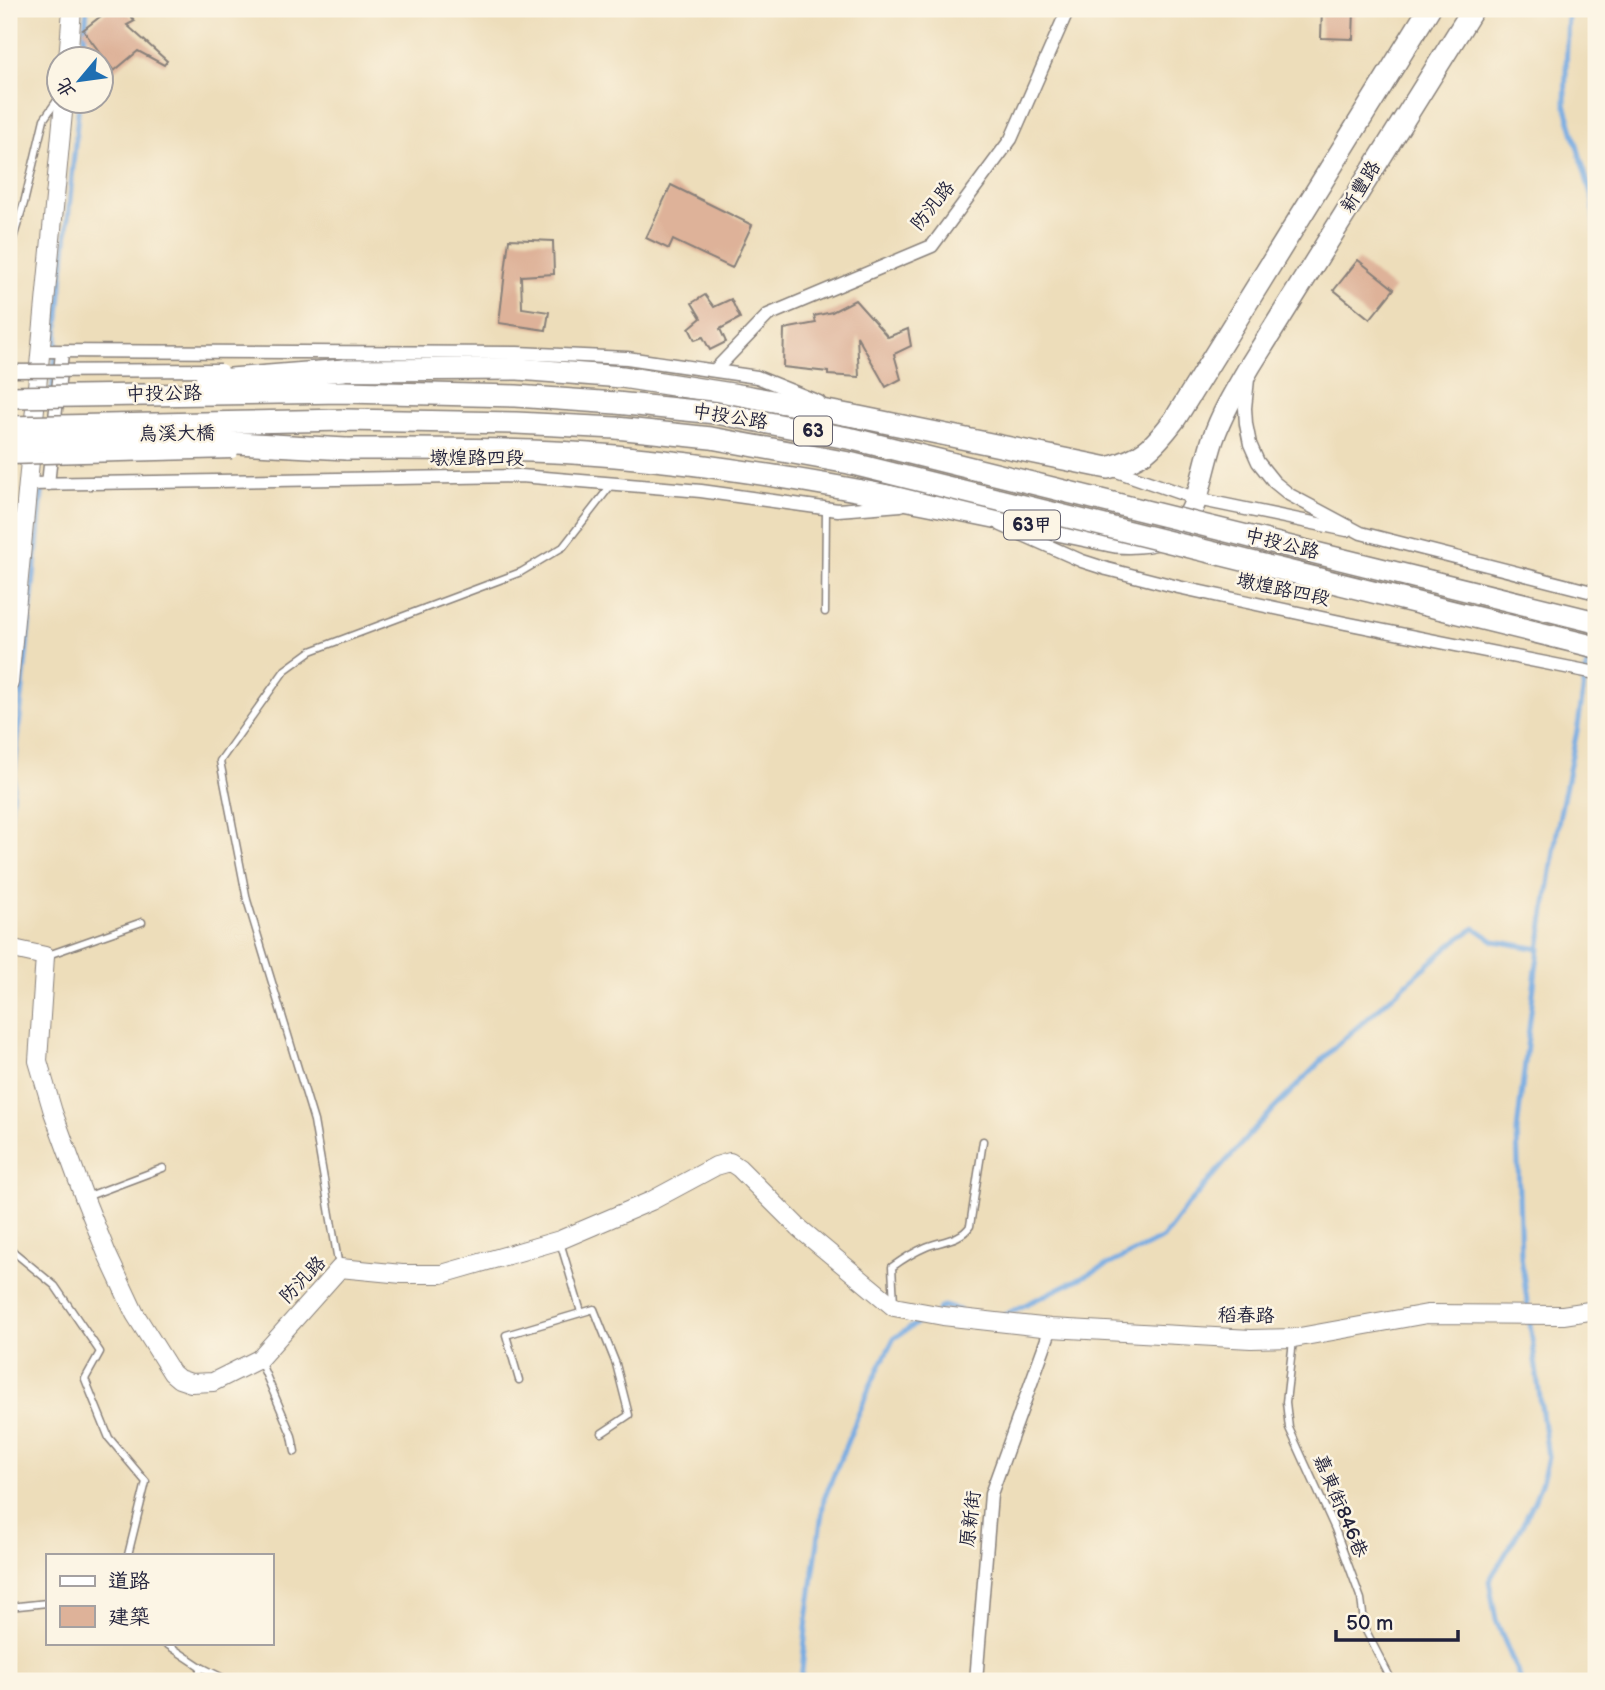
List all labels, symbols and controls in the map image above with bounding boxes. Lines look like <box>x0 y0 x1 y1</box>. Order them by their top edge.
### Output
north arrow <box>46 46 116 116</box>
text: 北 <box>52 74 81 101</box>
street label: 新豐路 <box>1336 157 1386 217</box>
street label: 防汎路 <box>906 177 960 235</box>
street label: 中投公路 <box>126 382 202 406</box>
street label: 中投公路 <box>691 400 769 434</box>
road number: 63 <box>794 416 832 446</box>
street label: 烏溪大橋 <box>139 422 215 446</box>
street label: 墩煌路四段 <box>429 447 525 470</box>
road number: 63甲 <box>1004 510 1060 540</box>
street label: 中投公路 <box>1242 524 1322 564</box>
street label: 墩煌路四段 <box>1234 569 1332 611</box>
street label: 防汎路 <box>275 1252 331 1308</box>
street label: 稻春路 <box>1217 1304 1275 1328</box>
street label: 嘉東街846巷 <box>1308 1451 1372 1561</box>
street label: 原新街 <box>956 1489 986 1549</box>
legend <box>46 1554 273 1644</box>
text: 道路 <box>108 1569 150 1594</box>
scale bar <box>1336 1599 1458 1643</box>
text: 建築 <box>108 1605 150 1630</box>
text: 50 m <box>1346 1611 1393 1636</box>

